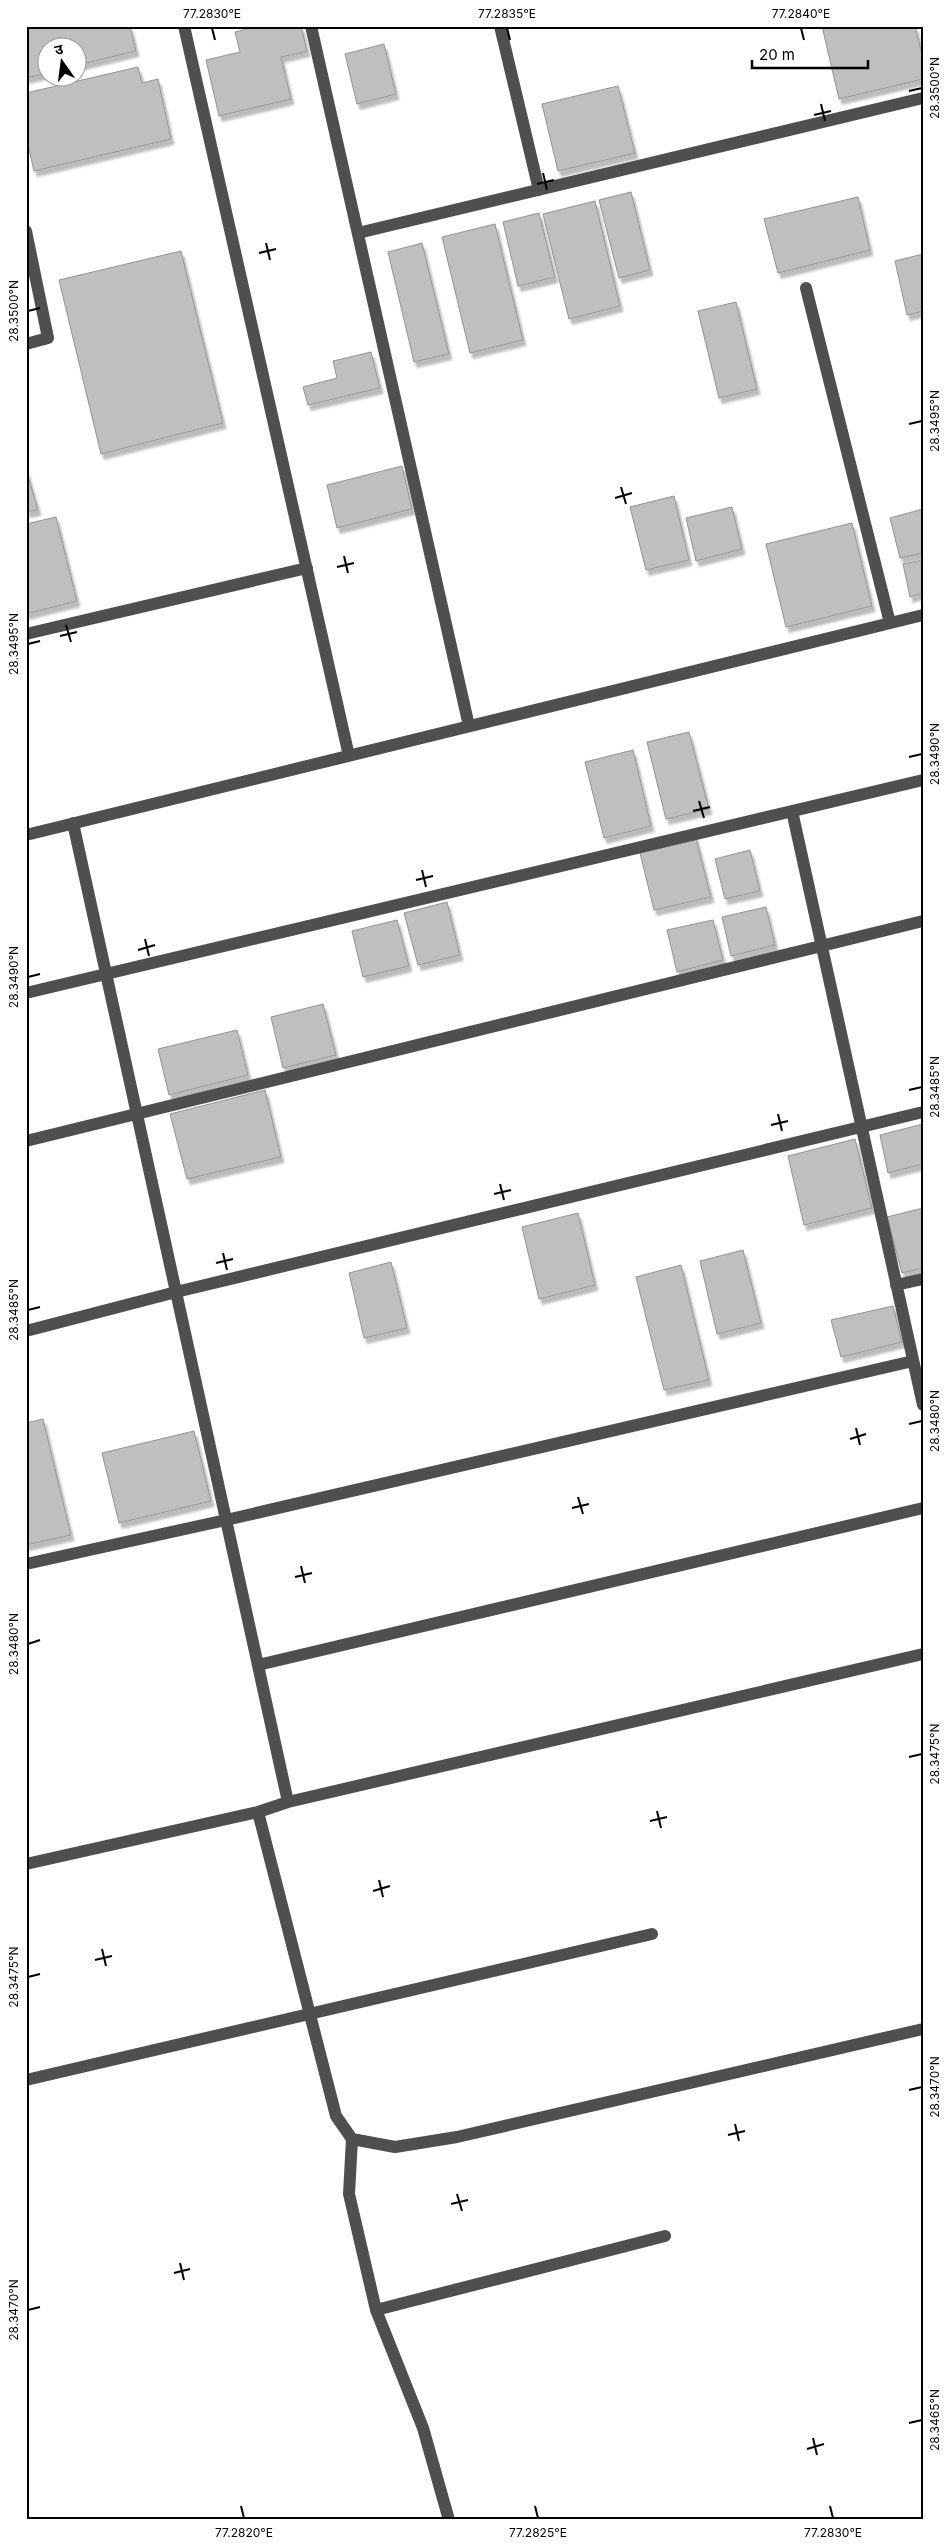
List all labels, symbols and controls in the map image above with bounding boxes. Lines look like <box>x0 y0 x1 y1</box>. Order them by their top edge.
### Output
text: 77.2830°E <box>183 6 241 21</box>
text: 77.2835°E <box>478 6 536 21</box>
text: 77.2840°E <box>772 6 830 21</box>
north arrow <box>38 38 88 88</box>
scale bar <box>752 38 868 70</box>
text: उ <box>53 39 66 58</box>
text: 20 m <box>759 45 795 64</box>
text: 28.3500°N <box>927 57 942 119</box>
text: 28.3500°N <box>6 280 21 342</box>
text: 28.3495°N <box>927 390 942 452</box>
text: 28.3495°N <box>6 613 21 675</box>
text: 28.3490°N <box>927 723 942 785</box>
text: 28.3490°N <box>6 946 21 1008</box>
text: 28.3485°N <box>927 1056 942 1118</box>
text: 28.3485°N <box>6 1279 21 1341</box>
text: 28.3480°N <box>927 1390 942 1452</box>
text: 28.3480°N <box>6 1613 21 1675</box>
text: 28.3475°N <box>927 1723 942 1785</box>
text: 28.3475°N <box>6 1946 21 2008</box>
text: 28.3470°N <box>927 2056 942 2118</box>
text: 28.3470°N <box>6 2279 21 2341</box>
text: 28.3465°N <box>927 2389 942 2451</box>
text: 77.2820°E <box>215 2525 273 2540</box>
text: 77.2825°E <box>509 2525 567 2540</box>
text: 77.2830°E <box>804 2525 862 2540</box>

